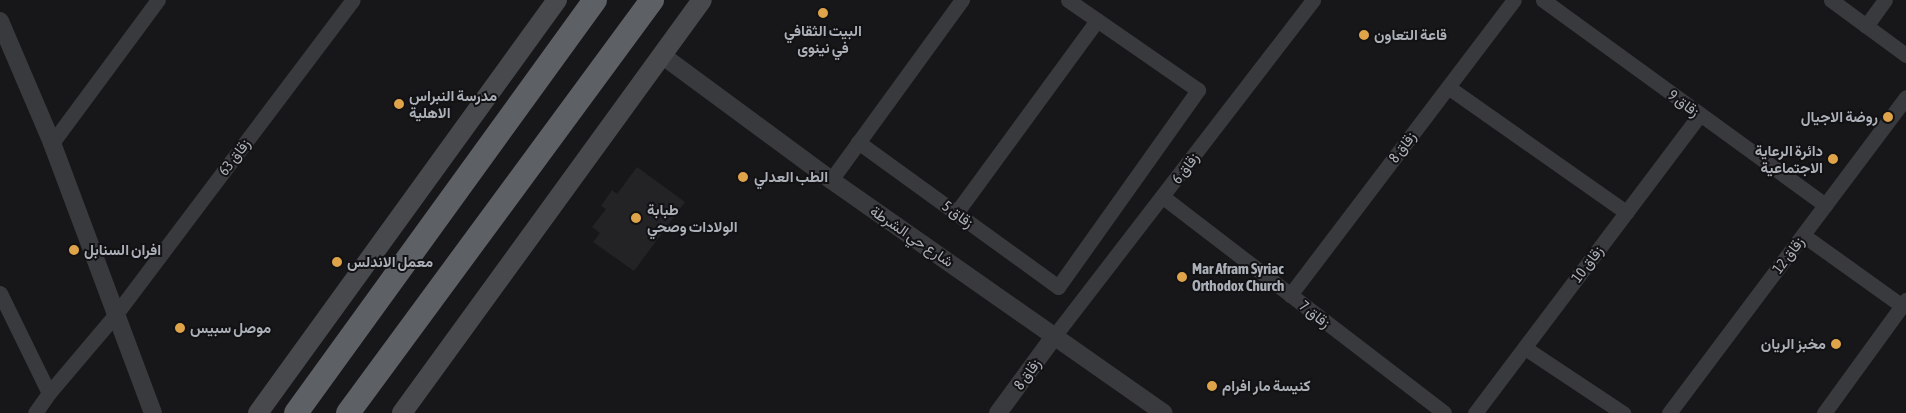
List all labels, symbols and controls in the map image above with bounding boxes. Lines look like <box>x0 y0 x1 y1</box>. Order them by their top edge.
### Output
marker: البيت الثقافي في نينوى <box>817 7 829 19</box>
place label: البيت الثقافي في نينوى <box>784 21 862 56</box>
place label: قاعة التعاون <box>1374 26 1447 44</box>
marker: قاعة التعاون <box>1358 29 1370 41</box>
place label: مدرسة النبراس الاهلية <box>409 86 497 121</box>
street label: زقاق 9 <box>1665 86 1703 120</box>
marker: مدرسة النبراس الاهلية <box>393 98 405 110</box>
place label: روضة الاجيال <box>1801 108 1878 126</box>
marker: روضة الاجيال <box>1882 111 1894 123</box>
street label: زقاق 8 <box>1384 128 1420 166</box>
street label: زقاق 63 <box>214 135 254 179</box>
place label: دائرة الرعاية الاجتماعية <box>1755 141 1823 176</box>
street label: زقاق 6 <box>1167 149 1203 187</box>
marker: دائرة الرعاية الاجتماعية <box>1827 153 1839 165</box>
place label: الطب العدلي <box>754 168 828 186</box>
marker: الطب العدلي <box>736 170 750 184</box>
street label: زقاق 5 <box>939 197 977 231</box>
place label: طبابة الولادات وصحي <box>647 200 738 235</box>
street label: شارع حي الشرطة <box>867 202 957 270</box>
marker: طبابة الولادات وصحي <box>629 211 643 225</box>
street label: زقاق 12 <box>1768 233 1808 277</box>
place label: افران السنابل <box>84 241 161 259</box>
street label: زقاق 10 <box>1567 242 1607 286</box>
marker: افران السنابل <box>68 244 80 256</box>
place label: معمل الاندلس <box>347 253 433 271</box>
marker: معمل الاندلس <box>331 256 343 268</box>
place label: Mar Afram Syriac Orthodox Church <box>1192 259 1284 294</box>
marker: Mar Afram Syriac Orthodox Church <box>1176 271 1188 283</box>
street label: زقاق 7 <box>1296 296 1334 332</box>
place label: موصل سبيس <box>190 319 271 337</box>
marker: موصل سبيس <box>174 322 186 334</box>
place label: مخبز الريان <box>1761 335 1826 353</box>
marker: مخبز الريان <box>1830 338 1842 350</box>
street label: زقاق 8 <box>1010 355 1044 393</box>
place label: كنيسة مار افرام <box>1222 377 1311 395</box>
marker: كنيسة مار افرام <box>1206 380 1218 392</box>

